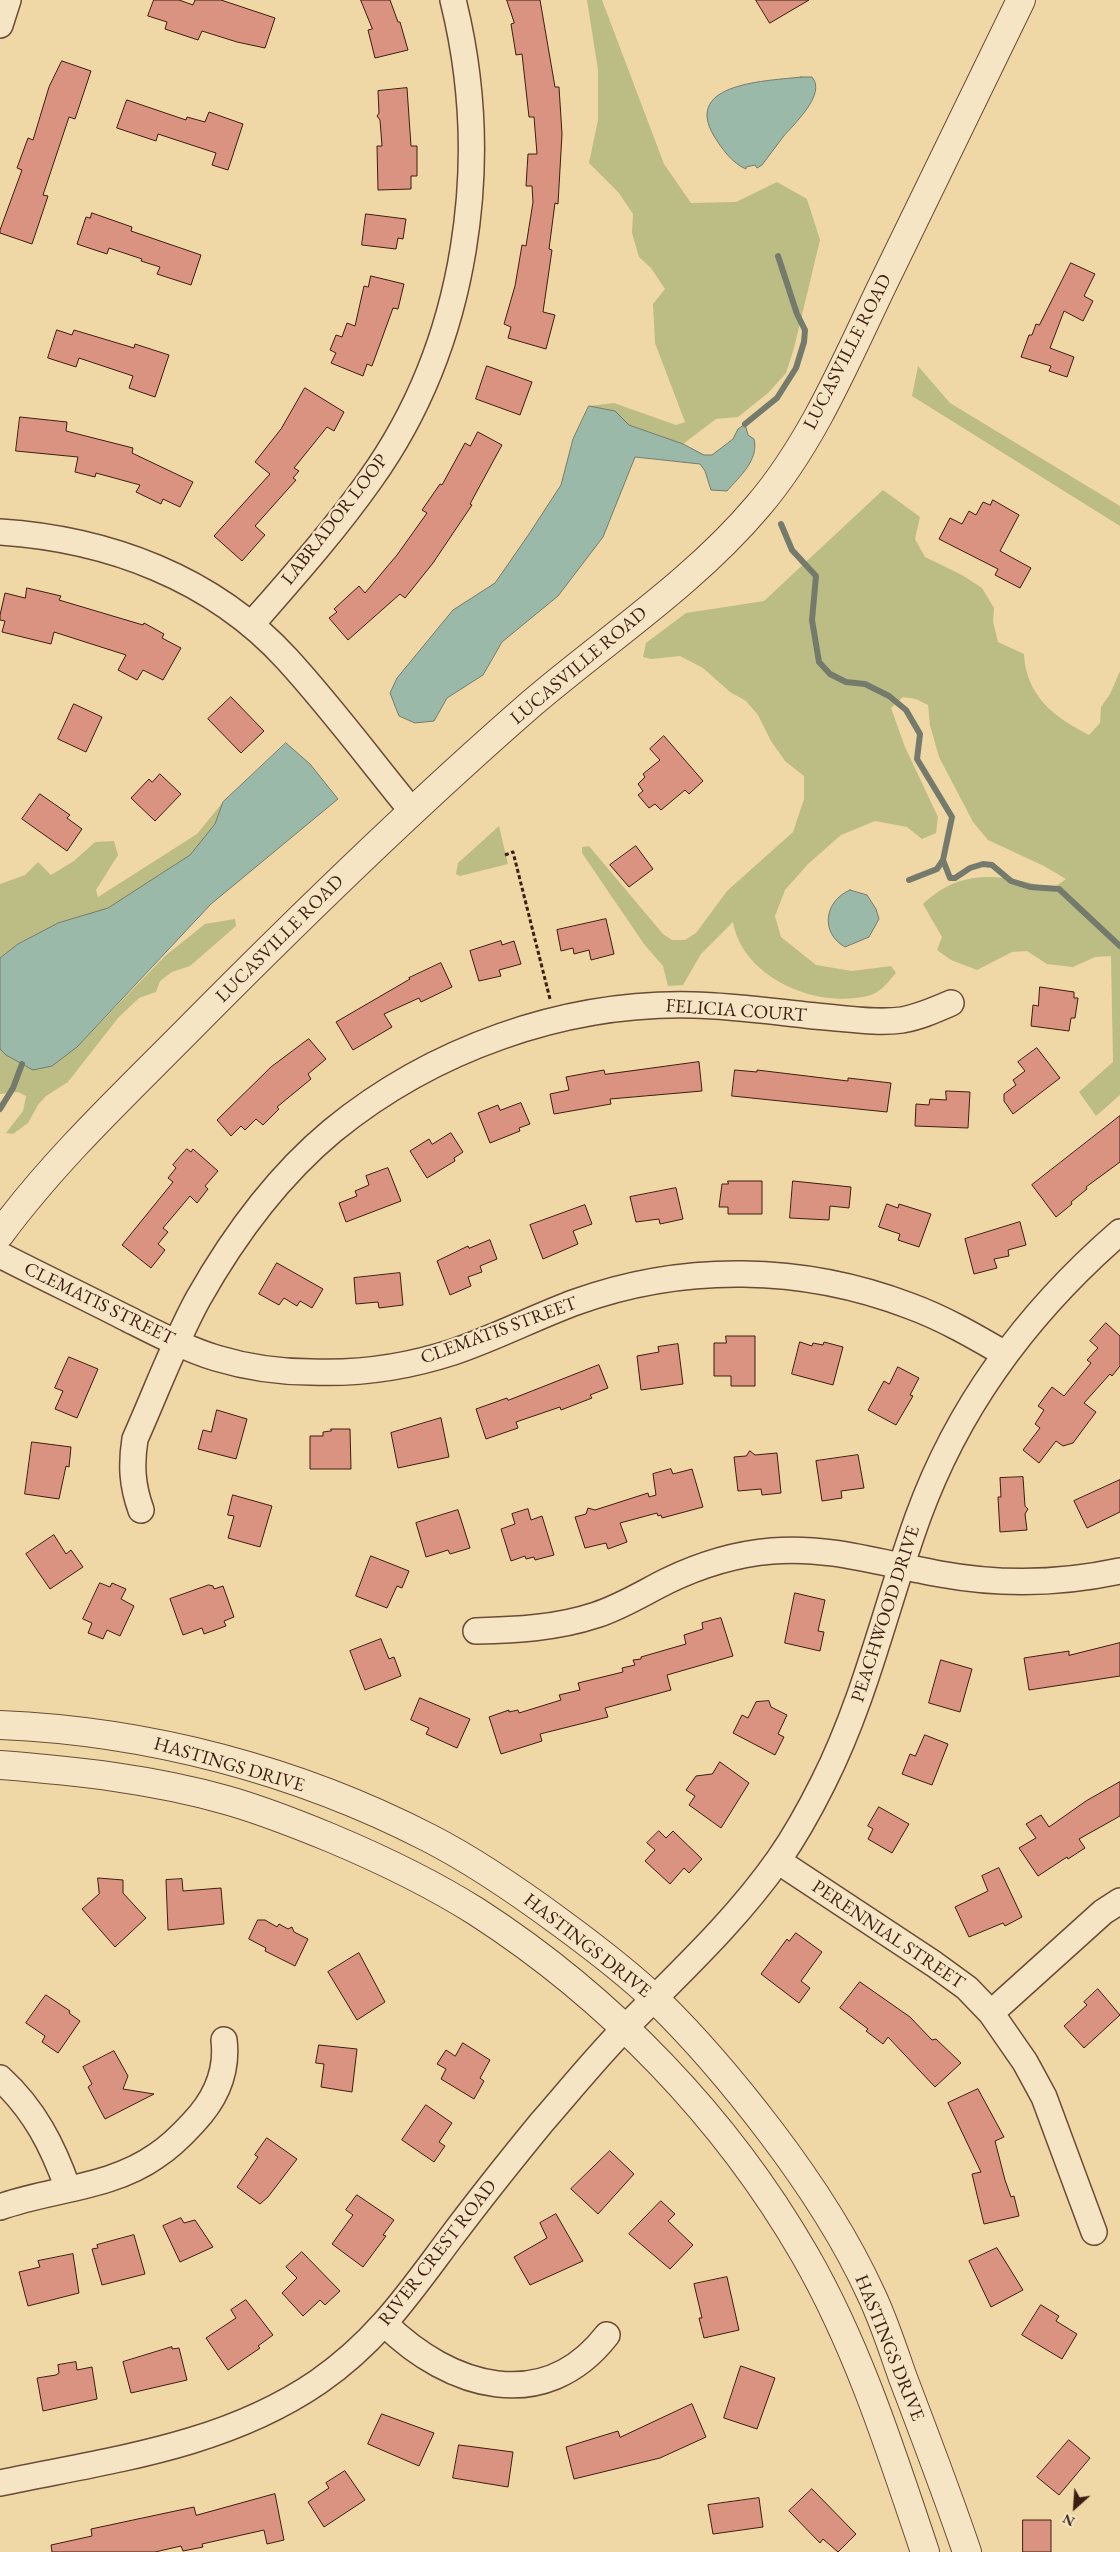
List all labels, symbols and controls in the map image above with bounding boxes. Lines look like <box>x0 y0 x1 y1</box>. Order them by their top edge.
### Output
street label: LUCASVILLE ROAD <box>799 270 897 434</box>
street label: LABRADOR LOOP <box>277 450 393 590</box>
street label: LUCASVILLE ROAD <box>506 602 652 730</box>
street label: LUCASVILLE ROAD <box>211 870 349 1008</box>
street label: FELICIA COURT <box>665 995 807 1027</box>
street label: CLEMATIS STREET <box>20 1258 178 1350</box>
street label: CLEMATIS STREET <box>418 1292 580 1370</box>
street label: PEACHWOOD DRIVE <box>847 1523 925 1705</box>
street label: HASTINGS DRIVE <box>151 1733 307 1797</box>
street label: PERENNIAL STREET <box>807 1875 969 1995</box>
street label: HASTINGS DRIVE <box>519 1889 655 2003</box>
street label: RIVER CREST ROAD <box>374 2175 502 2331</box>
street label: HASTINGS DRIVE <box>849 2271 929 2425</box>
north arrow <box>1050 2482 1100 2532</box>
text: N <box>1059 2510 1077 2531</box>

